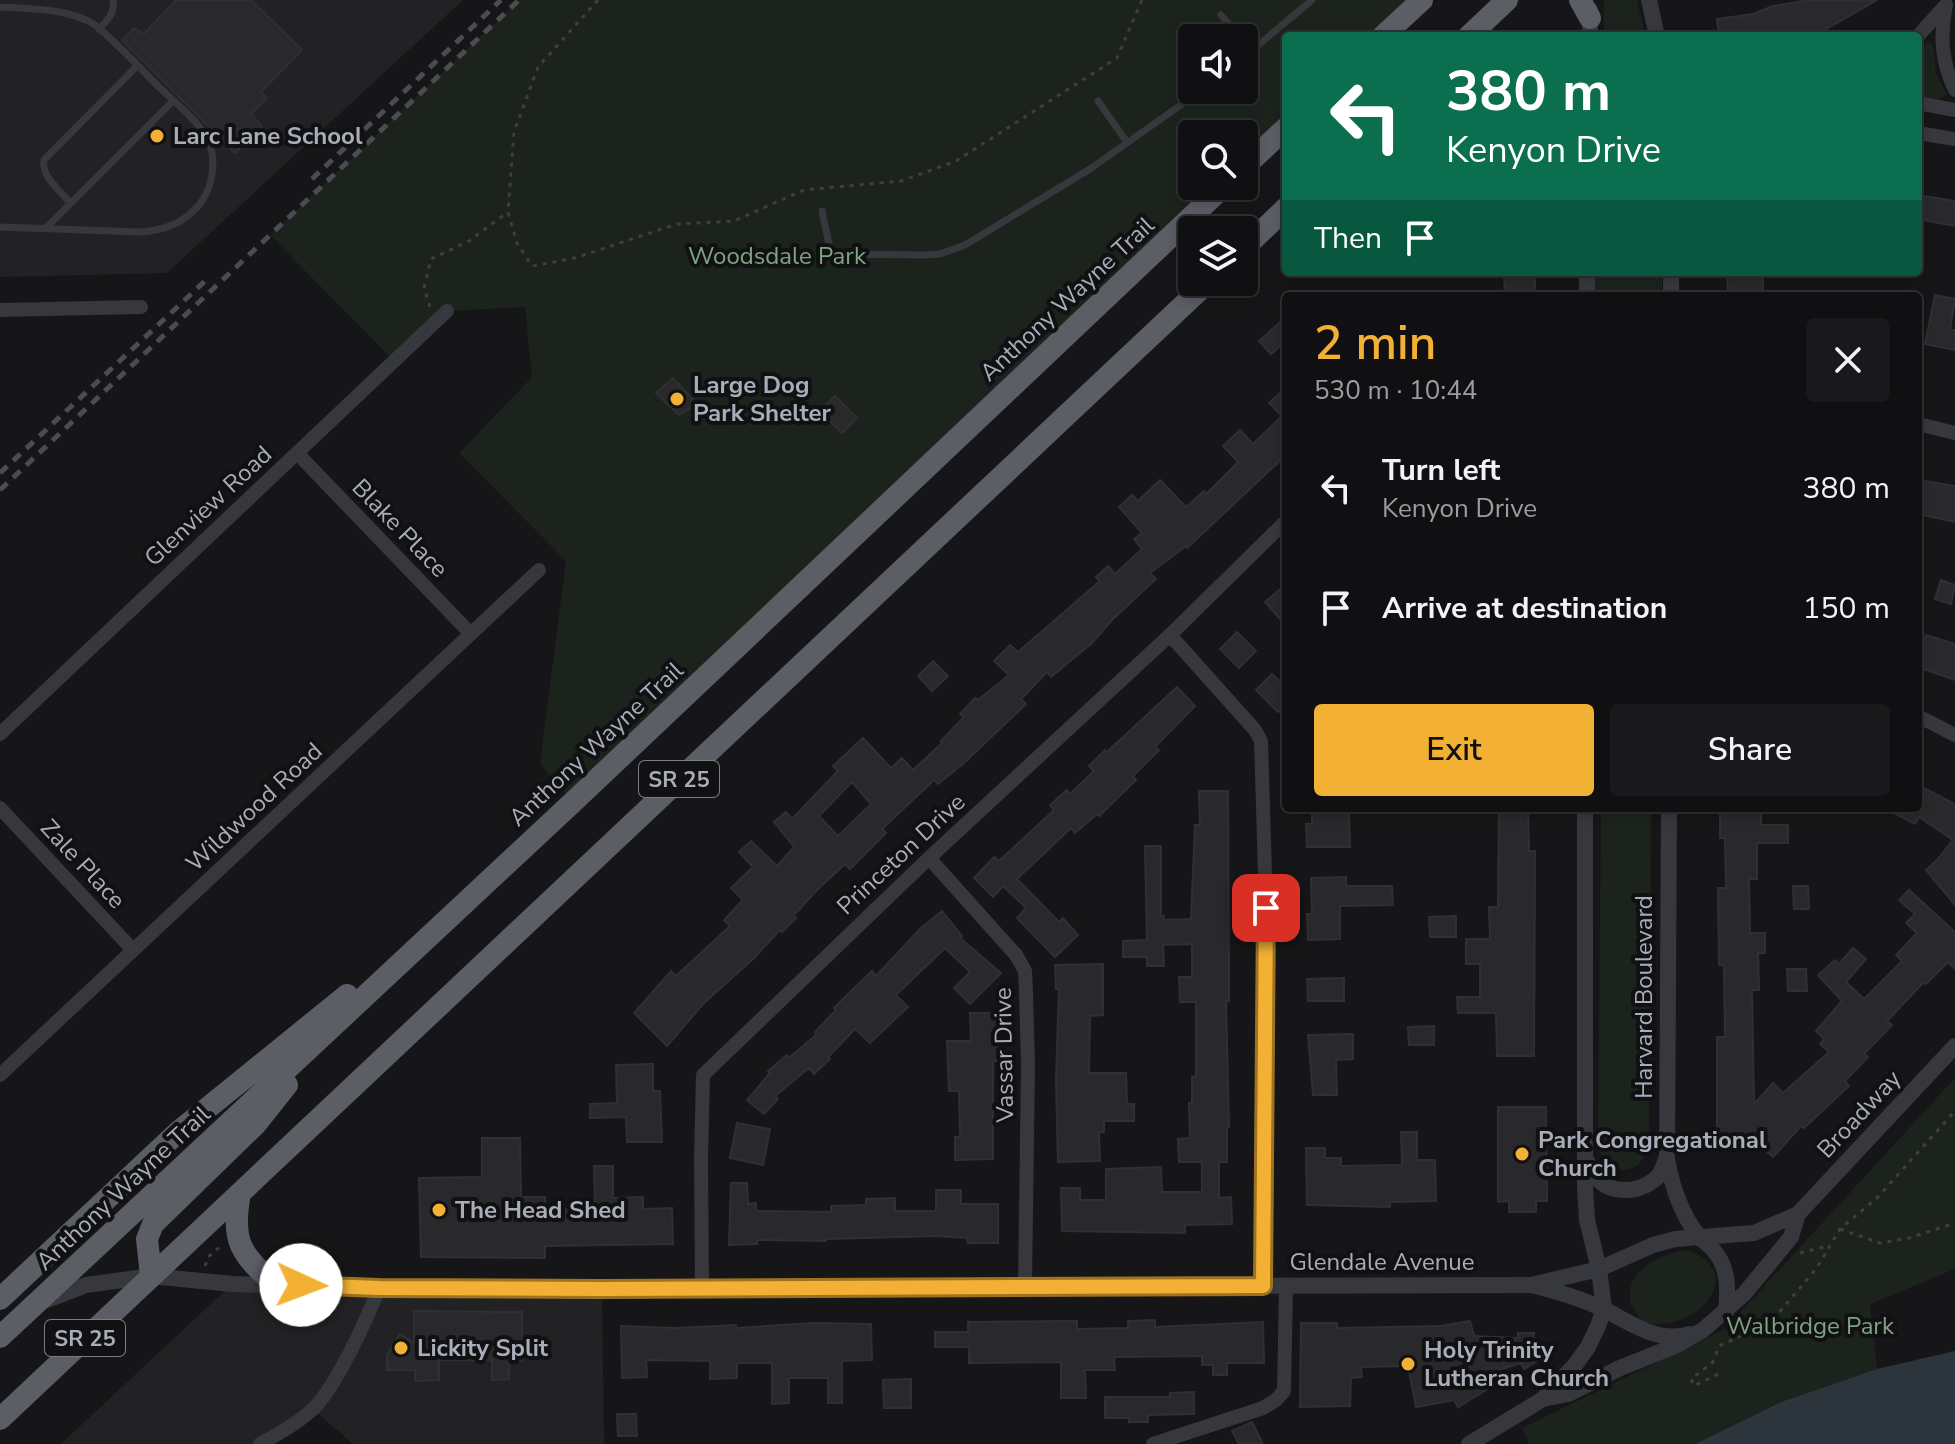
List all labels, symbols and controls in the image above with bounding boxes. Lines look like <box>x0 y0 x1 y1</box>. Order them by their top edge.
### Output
map controls <box>1178 24 1258 296</box>
button: sound <box>1178 24 1258 104</box>
text: 380 m <box>1446 53 1611 130</box>
icon: left <box>1314 64 1418 168</box>
place label: Larc Lane School <box>173 120 363 152</box>
button: search <box>1178 120 1258 200</box>
text: Kenyon Drive <box>1446 126 1661 175</box>
marker: Larc Lane School <box>148 127 166 145</box>
street label: Anthony Wayne Trail <box>973 210 1161 388</box>
button: layers <box>1178 216 1258 296</box>
icon: arrive <box>1398 216 1442 260</box>
text: Then <box>1314 218 1382 259</box>
park label: Woodsdale Park <box>688 240 867 272</box>
text: 2 min <box>1314 310 1436 376</box>
button: close <box>1806 318 1890 402</box>
place label: Large Dog Park Shelter <box>693 369 832 429</box>
text: 530 m · 10:44 <box>1314 373 1477 408</box>
marker: Large Dog Park Shelter <box>668 390 686 408</box>
street label: Glenview Road <box>137 439 279 573</box>
text: Turn left <box>1382 450 1500 491</box>
icon: left <box>1314 466 1358 510</box>
text: 380 m <box>1803 468 1890 509</box>
street label: Blake Place <box>345 472 455 584</box>
text: Kenyon Drive <box>1382 491 1537 526</box>
icon: arrive <box>1314 586 1358 630</box>
text: Arrive at destination <box>1382 588 1667 629</box>
text: 150 m <box>1803 588 1890 629</box>
street label: Anthony Wayne Trail <box>502 655 690 833</box>
button: Exit <box>1314 704 1594 796</box>
button: Share <box>1610 704 1890 796</box>
street label: Wildwood Road <box>179 735 329 879</box>
road number: SR 25 <box>639 761 719 797</box>
street label: Princeton Drive <box>830 786 972 922</box>
street label: Zale Place <box>33 812 133 916</box>
pin <box>1232 874 1300 942</box>
icon: arrive <box>1244 886 1288 930</box>
street label: Harvard Boulevard <box>1628 895 1660 1099</box>
street label: Vassar Drive <box>987 987 1021 1124</box>
street label: Broadway <box>1810 1063 1909 1165</box>
street label: Anthony Wayne Trail <box>29 1099 217 1277</box>
place label: Park Congregational Church <box>1538 1124 1767 1184</box>
marker: Park Congregational Church <box>1513 1145 1531 1163</box>
place label: The Head Shed <box>455 1194 626 1226</box>
marker: The Head Shed <box>430 1201 448 1219</box>
position arrow <box>259 1243 343 1327</box>
street label: Glendale Avenue <box>1289 1246 1475 1278</box>
park label: Walbridge Park <box>1726 1310 1895 1342</box>
road number: SR 25 <box>45 1320 125 1356</box>
place label: Lickity Split <box>417 1332 549 1364</box>
place label: Holy Trinity Lutheran Church <box>1424 1334 1609 1394</box>
marker: Lickity Split <box>392 1339 410 1357</box>
marker: Holy Trinity Lutheran Church <box>1399 1355 1417 1373</box>

